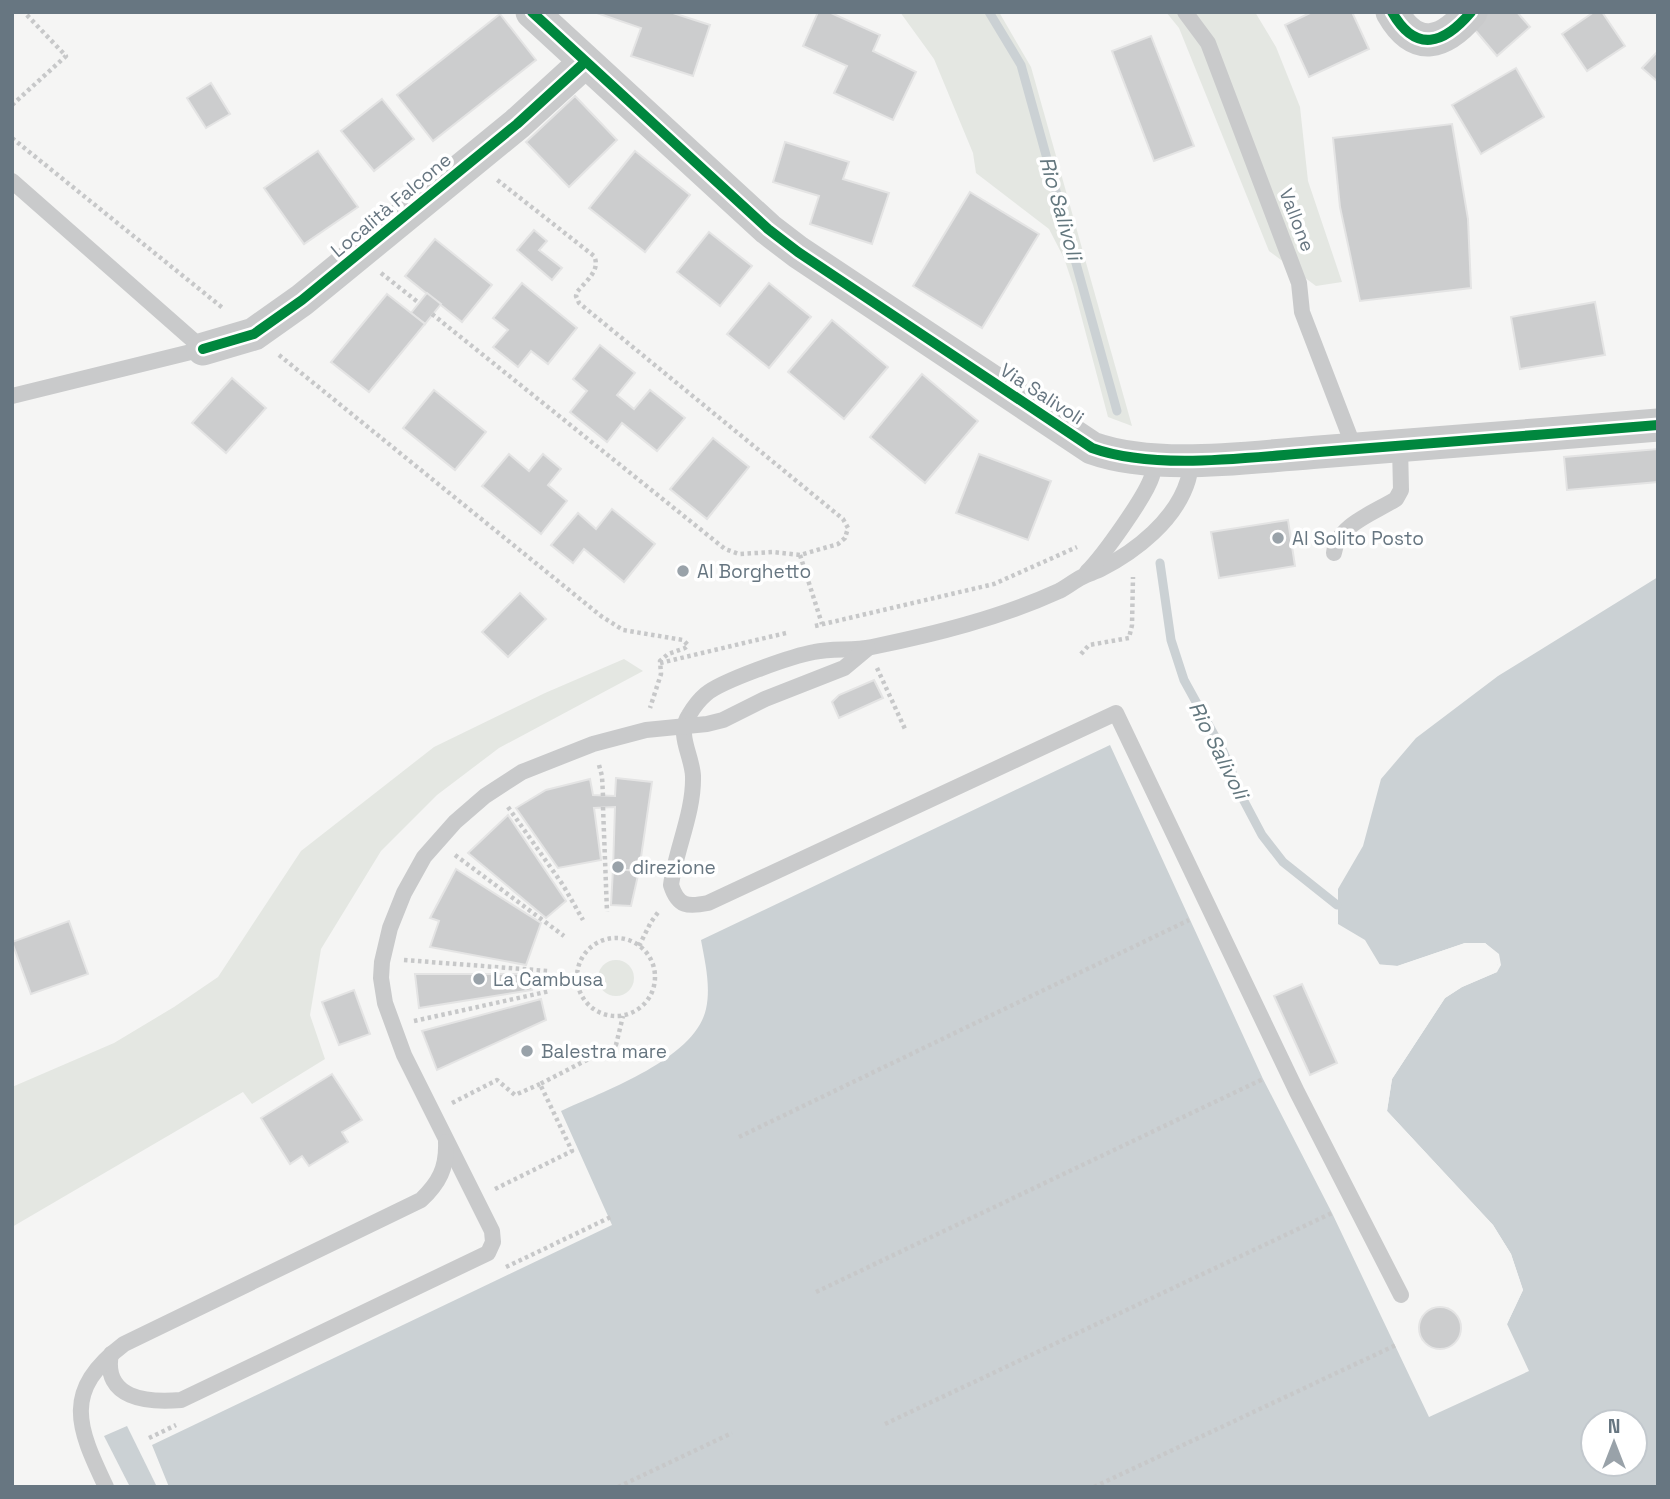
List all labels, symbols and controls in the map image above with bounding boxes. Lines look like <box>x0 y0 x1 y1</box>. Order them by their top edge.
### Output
street label: Località Falcone <box>326 147 456 263</box>
water label: Rio Salivoli <box>1033 153 1089 265</box>
street label: Vallone <box>1274 185 1320 255</box>
street label: Via Salivoli <box>995 358 1089 430</box>
place label: Al Solito Posto <box>1292 526 1424 551</box>
marker: Al Solito Posto <box>1270 530 1286 546</box>
place label: Al Borghetto <box>697 559 811 584</box>
marker: Al Borghetto <box>675 563 691 579</box>
water label: Rio Salivoli <box>1183 697 1256 806</box>
place label: direzione <box>632 855 716 880</box>
marker: direzione <box>610 859 626 875</box>
place label: La Cambusa <box>493 967 603 992</box>
marker: La Cambusa <box>471 971 487 987</box>
place label: Balestra mare <box>541 1039 667 1064</box>
marker: Balestra mare <box>519 1043 535 1059</box>
north arrow <box>1579 1408 1649 1478</box>
text: N <box>1608 1414 1620 1439</box>

